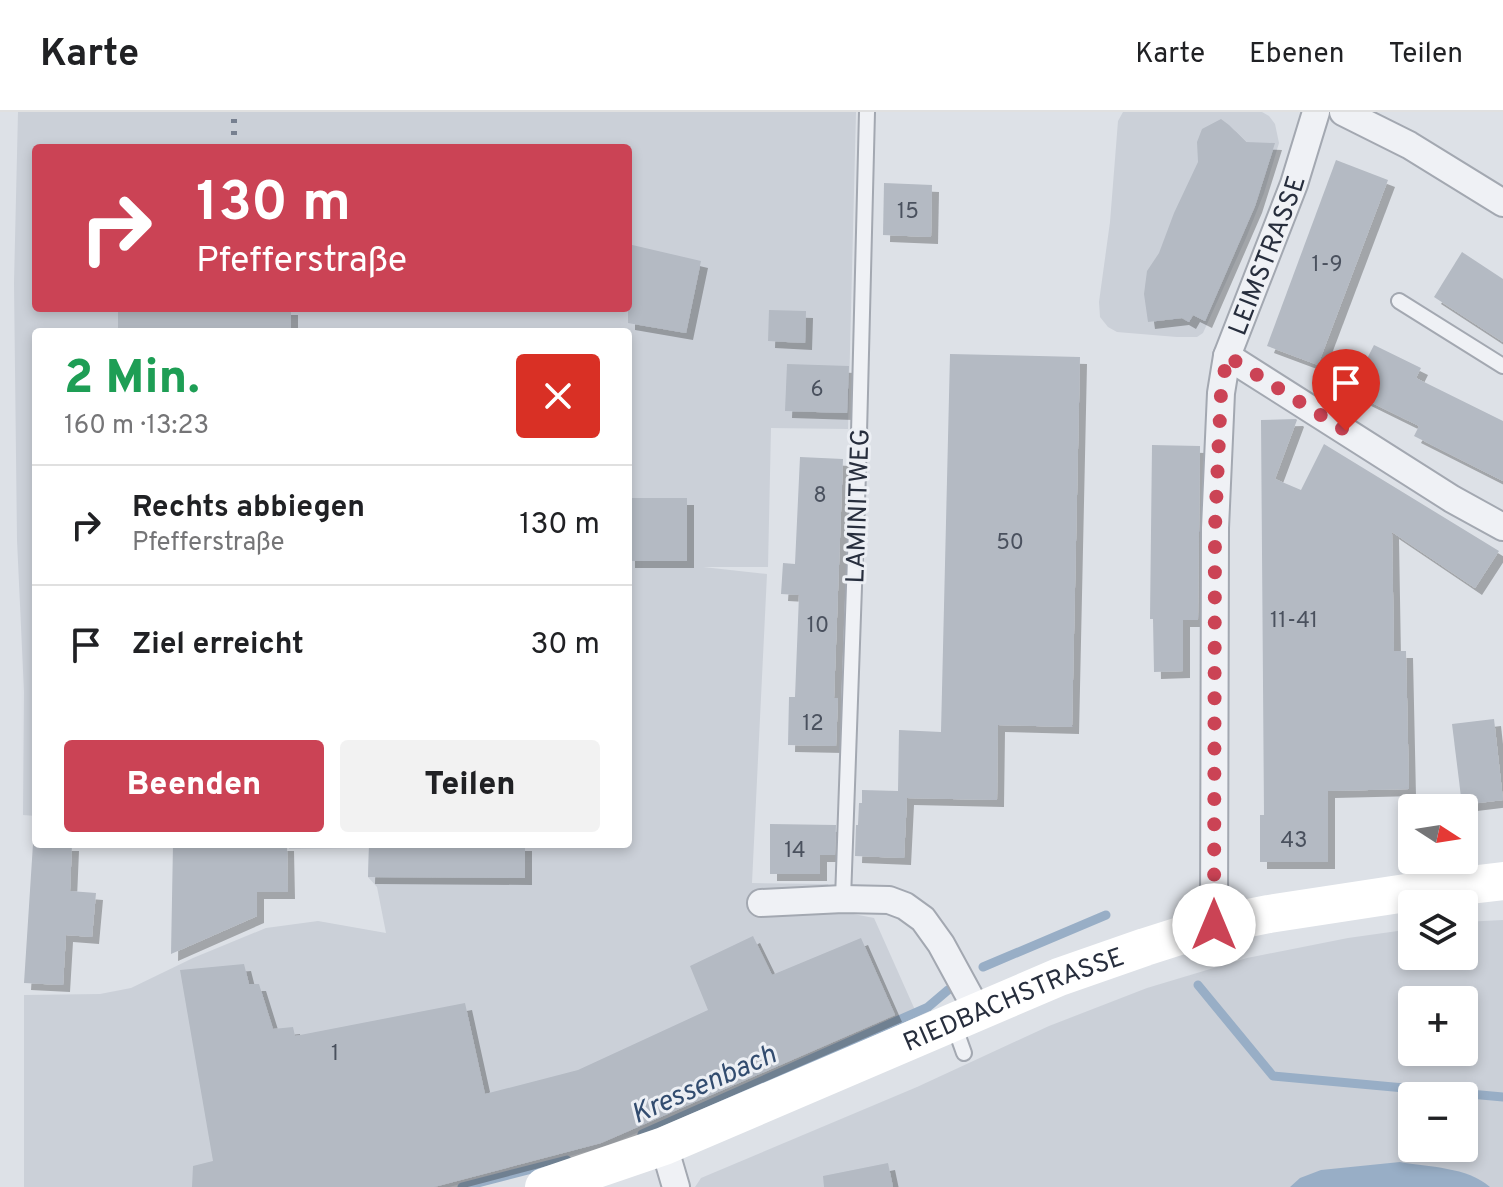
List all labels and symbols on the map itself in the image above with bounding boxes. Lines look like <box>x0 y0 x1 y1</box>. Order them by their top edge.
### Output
street label: LEIMSTRASSE <box>1223 172 1315 341</box>
house number: 15 <box>897 199 919 226</box>
house number: 1-9 <box>1311 252 1343 279</box>
pin <box>1312 349 1380 431</box>
house number: 6 <box>810 377 824 404</box>
street label: LAMINITWEG <box>840 428 879 584</box>
house number: 8 <box>813 483 827 510</box>
house number: 50 <box>996 530 1024 557</box>
house number: 11-41 <box>1270 608 1318 635</box>
house number: 10 <box>807 613 829 640</box>
house number: 12 <box>802 711 824 738</box>
north arrow <box>1398 794 1478 874</box>
house number: 43 <box>1281 828 1307 855</box>
house number: 14 <box>784 838 806 865</box>
position arrow <box>1172 883 1256 967</box>
street label: RIEDBACHSTRASSE <box>899 942 1129 1061</box>
water label: Kressenbach <box>626 1038 782 1134</box>
house number: 1 <box>331 1041 339 1068</box>

